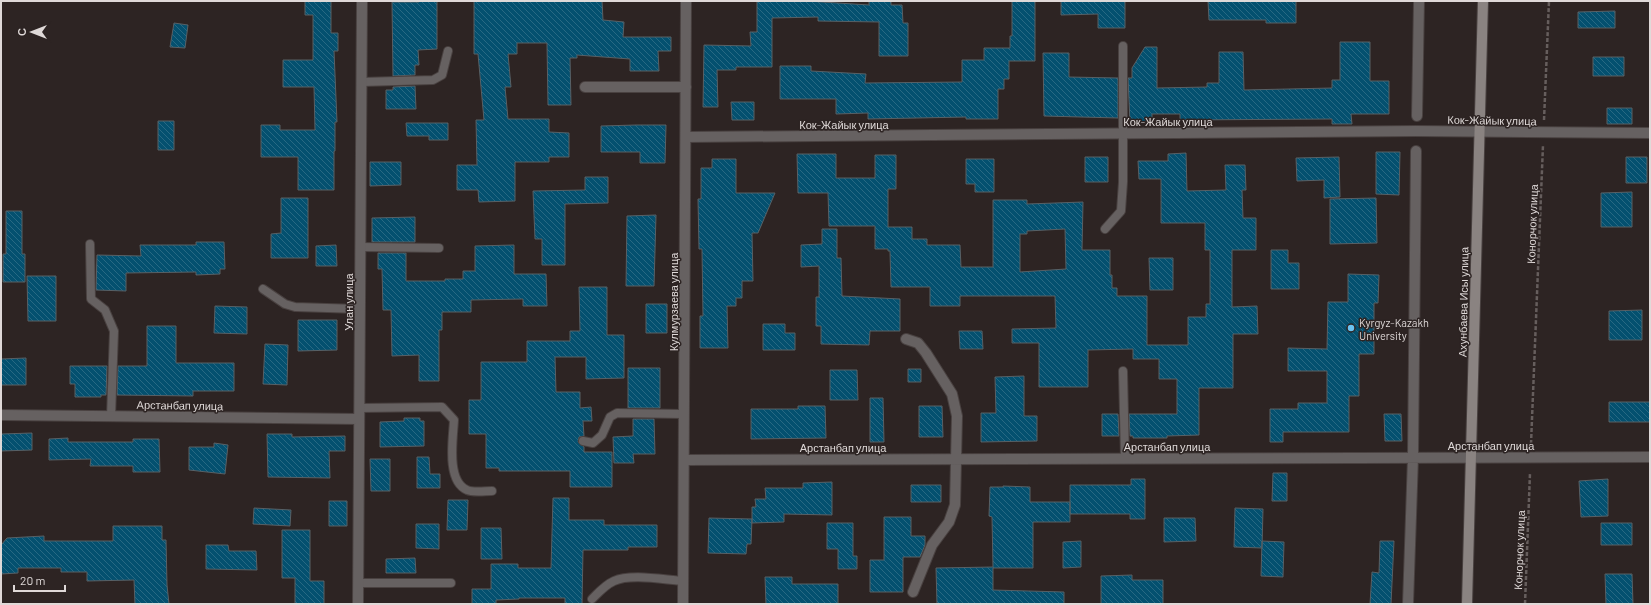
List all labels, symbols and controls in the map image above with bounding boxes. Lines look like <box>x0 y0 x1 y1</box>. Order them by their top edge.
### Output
north arrow <box>12 12 52 52</box>
text: С <box>15 28 28 36</box>
street label: Кок-Жайык улица <box>1447 113 1538 127</box>
street label: Кок-Жайык улица <box>1123 115 1214 128</box>
street label: Кок-Жайык улица <box>799 118 890 131</box>
street label: Конорчок улица <box>1524 183 1540 264</box>
street label: Ахунбаева Исы улица <box>1456 246 1470 357</box>
street label: Кулмурзаева улица <box>667 252 680 351</box>
street label: Улан улица <box>342 272 355 331</box>
place label: Kyrgyz-Kazakh University <box>1359 316 1429 342</box>
marker: Kyrgyz-Kazakh University <box>1346 323 1356 333</box>
street label: Арстанбап улица <box>137 398 224 412</box>
street label: Арстанбап улица <box>1448 439 1535 452</box>
street label: Арстанбап улица <box>1124 440 1211 453</box>
street label: Арстанбап улица <box>800 441 887 454</box>
street label: Конорчок улица <box>1511 509 1527 590</box>
scale bar <box>14 567 65 593</box>
text: 20 m <box>20 573 46 587</box>

